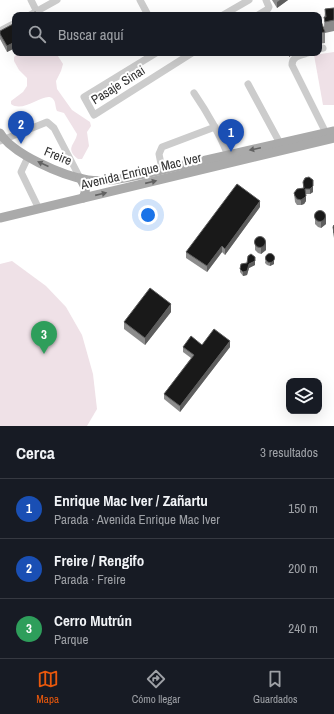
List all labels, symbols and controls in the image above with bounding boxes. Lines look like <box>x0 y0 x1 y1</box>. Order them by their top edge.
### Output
search box <box>12 12 322 56</box>
icon: search <box>26 23 48 45</box>
text: Buscar aquí <box>58 24 124 45</box>
street label: Pasaje Sinai <box>88 62 148 108</box>
pin: 2 <box>8 111 34 144</box>
pin: 1 <box>218 119 244 152</box>
street label: Freire <box>42 143 74 169</box>
one-way arrow <box>249 147 261 153</box>
street label: Avenida Enrique Mac Iver <box>78 149 203 193</box>
one-way arrow <box>38 161 49 167</box>
one-way arrow <box>145 179 157 185</box>
one-way arrow <box>95 191 107 197</box>
your location <box>138 205 158 225</box>
pin: 3 <box>31 321 57 354</box>
map controls <box>286 378 322 414</box>
button: layers <box>286 378 322 414</box>
text: Cerca <box>16 441 55 464</box>
text: 3 resultados <box>260 444 318 461</box>
text: Enrique Mac Iver / Zañartu <box>54 490 208 511</box>
text: 1 <box>26 500 32 517</box>
text: 150 m <box>288 500 318 517</box>
text: Parada · Avenida Enrique Mac Iver <box>54 511 220 528</box>
text: Freire / Rengifo <box>54 550 144 571</box>
text: 2 <box>26 560 32 577</box>
text: 200 m <box>288 560 318 577</box>
text: Parada · Freire <box>54 571 126 588</box>
text: Cerro Mutrún <box>54 610 132 631</box>
text: 3 <box>26 620 32 637</box>
text: 240 m <box>288 620 318 637</box>
text: Parque <box>54 631 88 648</box>
tab: Mapa <box>36 668 59 706</box>
tab: Cómo llegar <box>132 668 180 706</box>
tab: Guardados <box>253 668 298 706</box>

